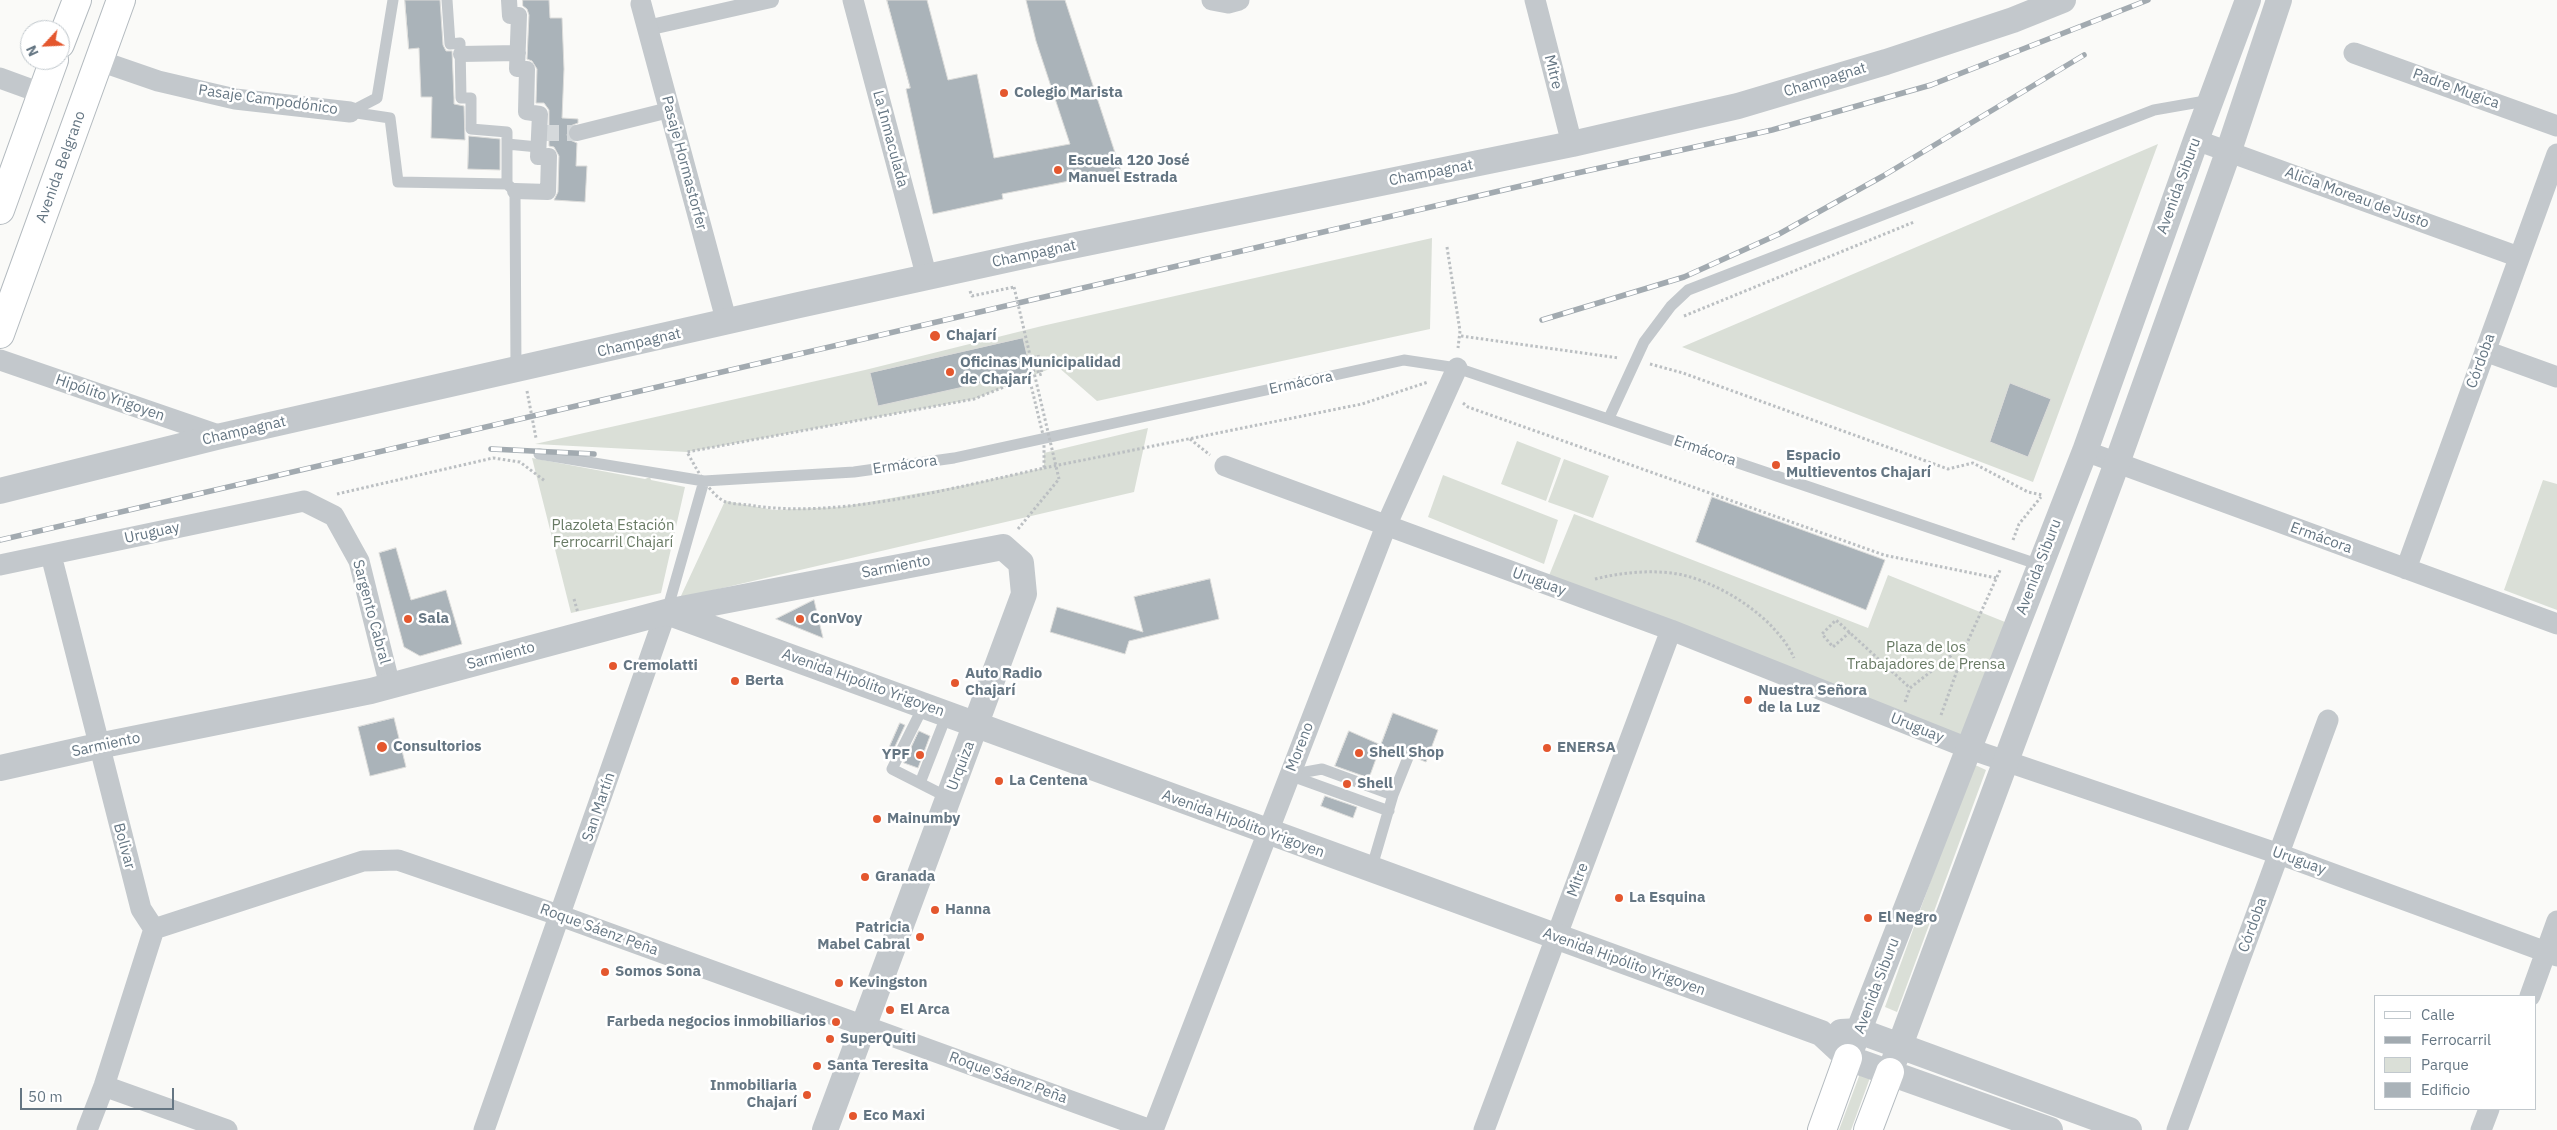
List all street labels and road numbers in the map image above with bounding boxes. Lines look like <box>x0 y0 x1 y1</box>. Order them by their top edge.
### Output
street label: Mitre <box>1540 53 1566 91</box>
street label: Champagnat <box>1782 59 1868 101</box>
street label: Padre Mugica <box>2410 65 2502 113</box>
street label: Pasaje Campodónico <box>197 81 339 119</box>
street label: La Inmaculada <box>868 89 912 189</box>
street label: Pasaje Hormastorfer <box>657 94 711 232</box>
street label: Avenida Belgrano <box>32 109 90 225</box>
street label: Avenida Siburu <box>2153 135 2205 237</box>
street label: Champagnat <box>1387 156 1475 190</box>
street label: Alicia Moreau de Justo <box>2282 164 2432 232</box>
street label: Champagnat <box>990 236 1078 272</box>
street label: Champagnat <box>595 325 683 361</box>
street label: Córdoba <box>2463 331 2499 391</box>
street label: Ermácora <box>1268 367 1334 399</box>
street label: Hipólito Yrigoyen <box>53 371 167 425</box>
street label: Champagnat <box>200 413 288 449</box>
street label: Ermácora <box>1671 432 1739 470</box>
street label: Ermácora <box>872 452 938 478</box>
street label: Avenida Siburu <box>2012 517 2066 617</box>
street label: Uruguay <box>123 518 181 548</box>
street label: Ermácora <box>2288 518 2354 558</box>
street label: Sarmiento <box>860 552 932 582</box>
street label: Sargento Cabral <box>348 558 394 666</box>
street label: Uruguay <box>1510 564 1568 600</box>
street label: Sarmiento <box>465 638 537 674</box>
street label: Avenida Hipólito Yrigoyen <box>779 645 947 721</box>
street label: Uruguay <box>1888 709 1946 747</box>
street label: Moreno <box>1282 720 1318 774</box>
street label: Sarmiento <box>70 729 142 761</box>
street label: Urquiza <box>943 739 979 793</box>
street label: San Martín <box>579 770 619 844</box>
street label: Avenida Hipólito Yrigoyen <box>1159 786 1327 862</box>
street label: Bolivar <box>109 821 139 871</box>
street label: Uruguay <box>2270 843 2328 879</box>
street label: Mitre <box>1564 861 1592 899</box>
street label: Córdoba <box>2235 895 2271 955</box>
street label: Roque Sáenz Peña <box>538 900 660 960</box>
street label: Avenida Hipólito Yrigoyen <box>1540 924 1708 1000</box>
street label: Avenida Siburu <box>1850 936 1904 1036</box>
street label: Roque Sáenz Peña <box>947 1048 1069 1108</box>

